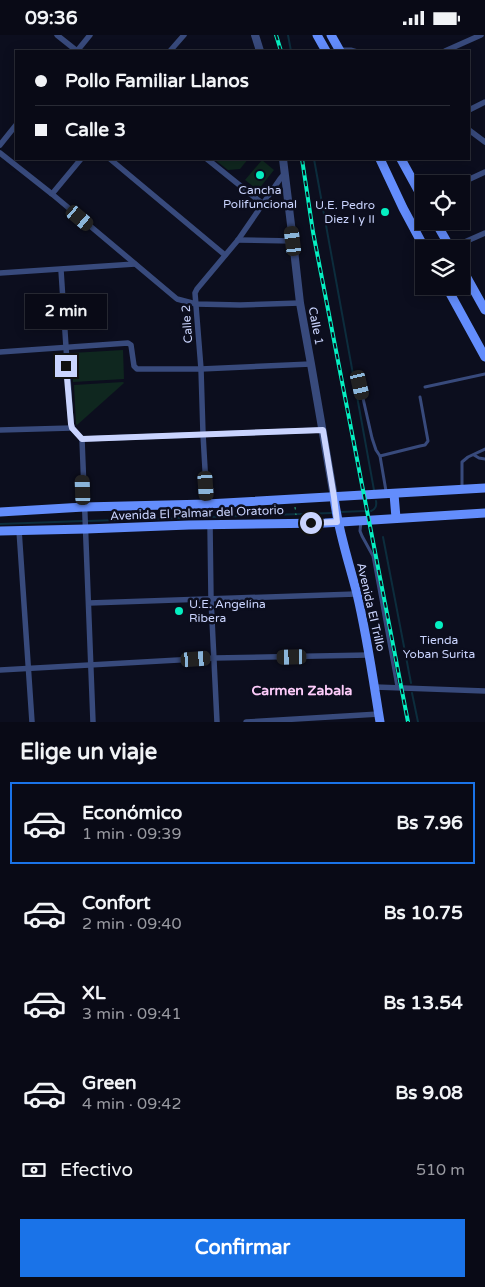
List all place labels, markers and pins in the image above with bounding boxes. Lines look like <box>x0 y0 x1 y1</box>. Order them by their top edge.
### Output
marker: Cancha Polifuncional <box>254 169 266 181</box>
place label: Cancha Polifuncional <box>223 183 297 211</box>
place label: U.E. Pedro Diez I y II <box>315 198 375 226</box>
marker: U.E. Pedro Diez I y II <box>379 206 391 218</box>
place label: U.E. Angelina Ribera <box>189 597 266 625</box>
marker: U.E. Angelina Ribera <box>173 605 185 617</box>
marker: Tienda Yoban Surita <box>433 619 445 631</box>
place label: Tienda Yoban Surita <box>403 633 475 661</box>

